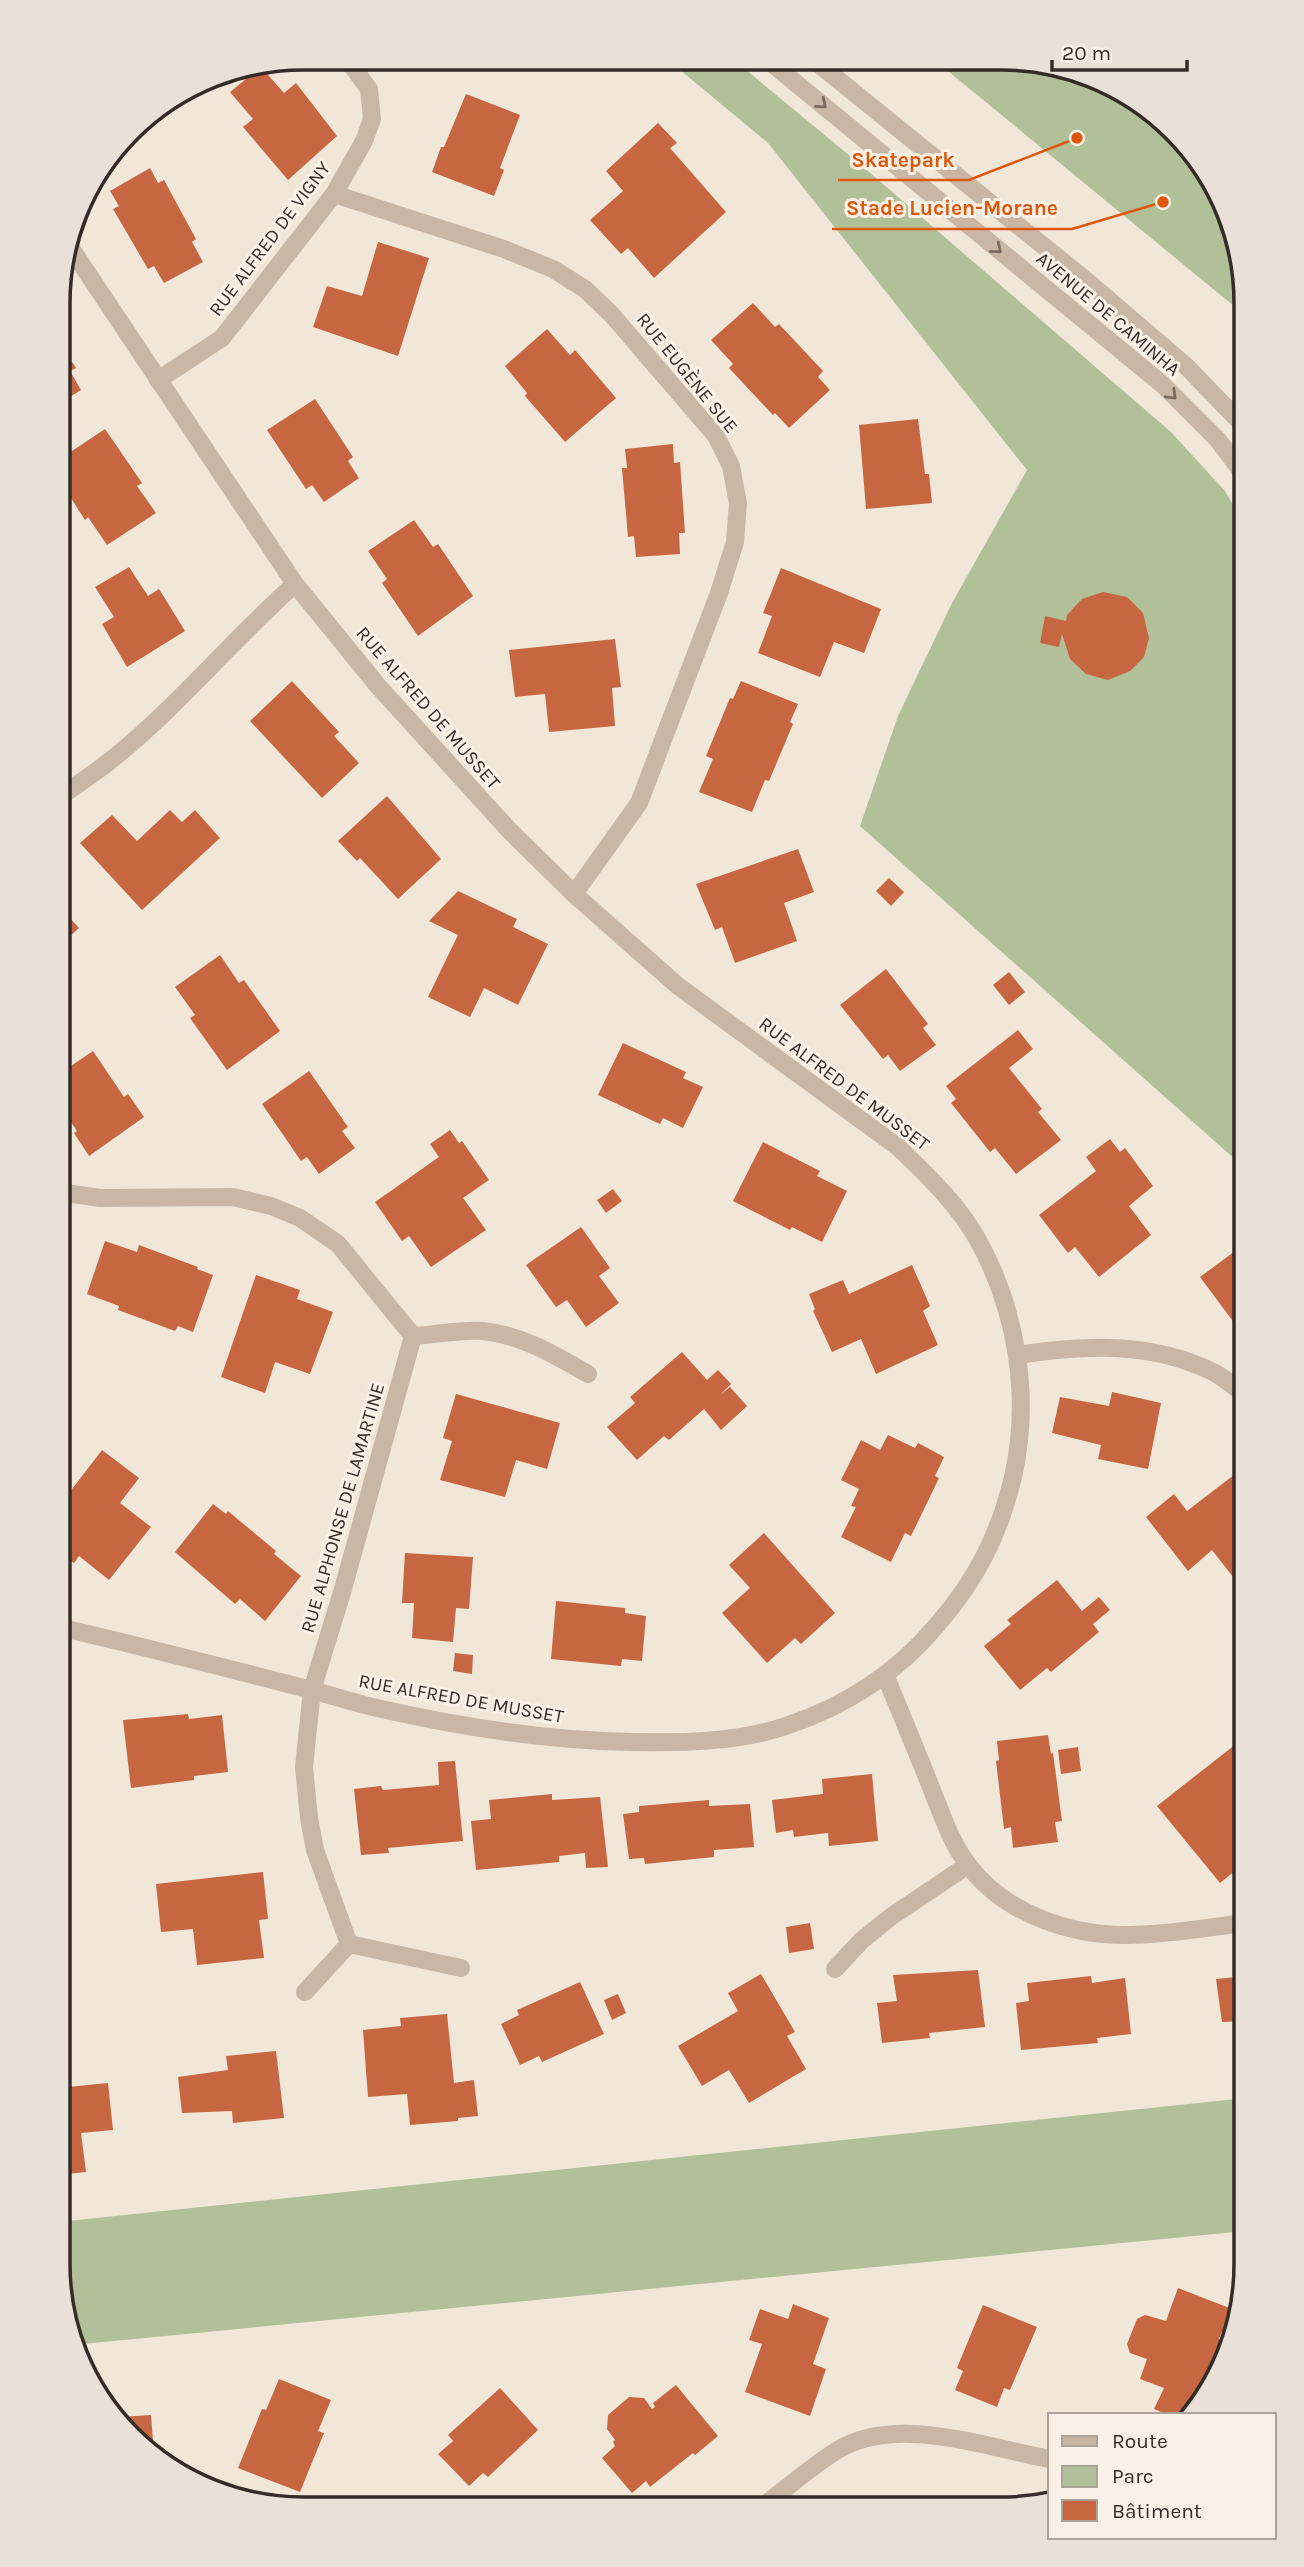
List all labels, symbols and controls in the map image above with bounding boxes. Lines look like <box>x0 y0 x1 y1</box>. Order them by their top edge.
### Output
scale bar <box>1052 28 1187 72</box>
text: 20 m <box>1062 41 1111 65</box>
one-way arrow <box>814 96 827 108</box>
callout: Skatepark <box>838 138 969 180</box>
text: Skatepark <box>851 148 955 172</box>
street label: RUE ALFRED DE VIGNY <box>205 157 336 321</box>
callout: Stade Lucien-Morane <box>832 187 1072 229</box>
text: Stade Lucien-Morane <box>846 196 1058 220</box>
one-way arrow <box>990 241 1002 254</box>
street label: AVENUE DE CAMINHA <box>1032 248 1184 381</box>
street label: RUE EUGÈNE SUE <box>632 308 743 437</box>
one-way arrow <box>1164 386 1177 399</box>
street label: RUE ALFRED DE MUSSET <box>352 622 505 794</box>
street label: RUE ALFRED DE MUSSET <box>754 1013 934 1156</box>
street label: RUE ALPHONSE DE LAMARTINE <box>297 1381 389 1635</box>
street label: RUE ALFRED DE MUSSET <box>357 1670 566 1728</box>
legend <box>1048 2413 1276 2539</box>
text: Route <box>1112 2429 1168 2453</box>
text: Parc <box>1112 2464 1154 2488</box>
text: Bâtiment <box>1112 2499 1202 2523</box>

